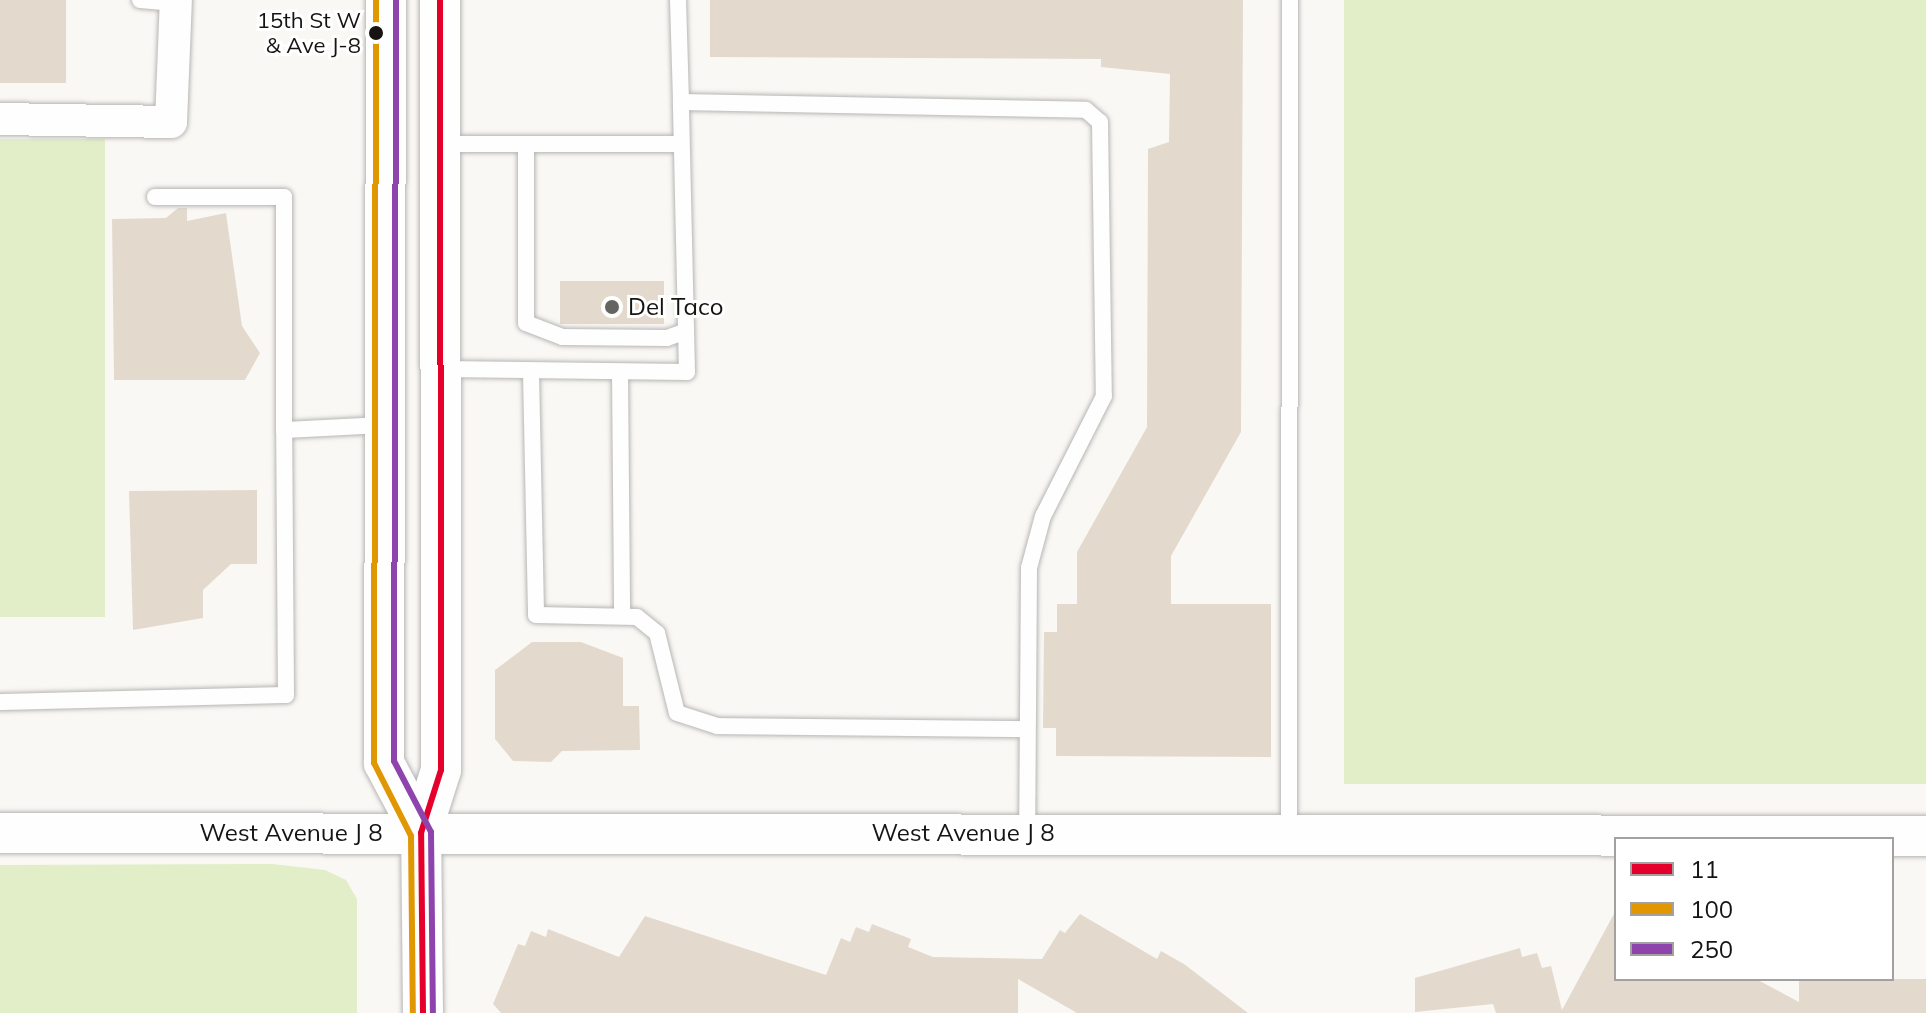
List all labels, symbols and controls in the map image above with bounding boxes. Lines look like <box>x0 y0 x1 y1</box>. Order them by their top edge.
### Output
place label: 15th St W & Ave J-8 <box>257 7 361 58</box>
marker: 15th St W & Ave J-8 <box>368 25 384 41</box>
place label: Del Taco <box>628 293 723 321</box>
marker: Del Taco <box>603 298 621 316</box>
street label: West Avenue J 8 <box>199 819 383 847</box>
street label: West Avenue J 8 <box>871 819 1055 847</box>
legend <box>1614 837 1894 981</box>
text: 11 <box>1690 854 1719 884</box>
text: 100 <box>1690 894 1733 924</box>
text: 250 <box>1690 934 1733 964</box>

